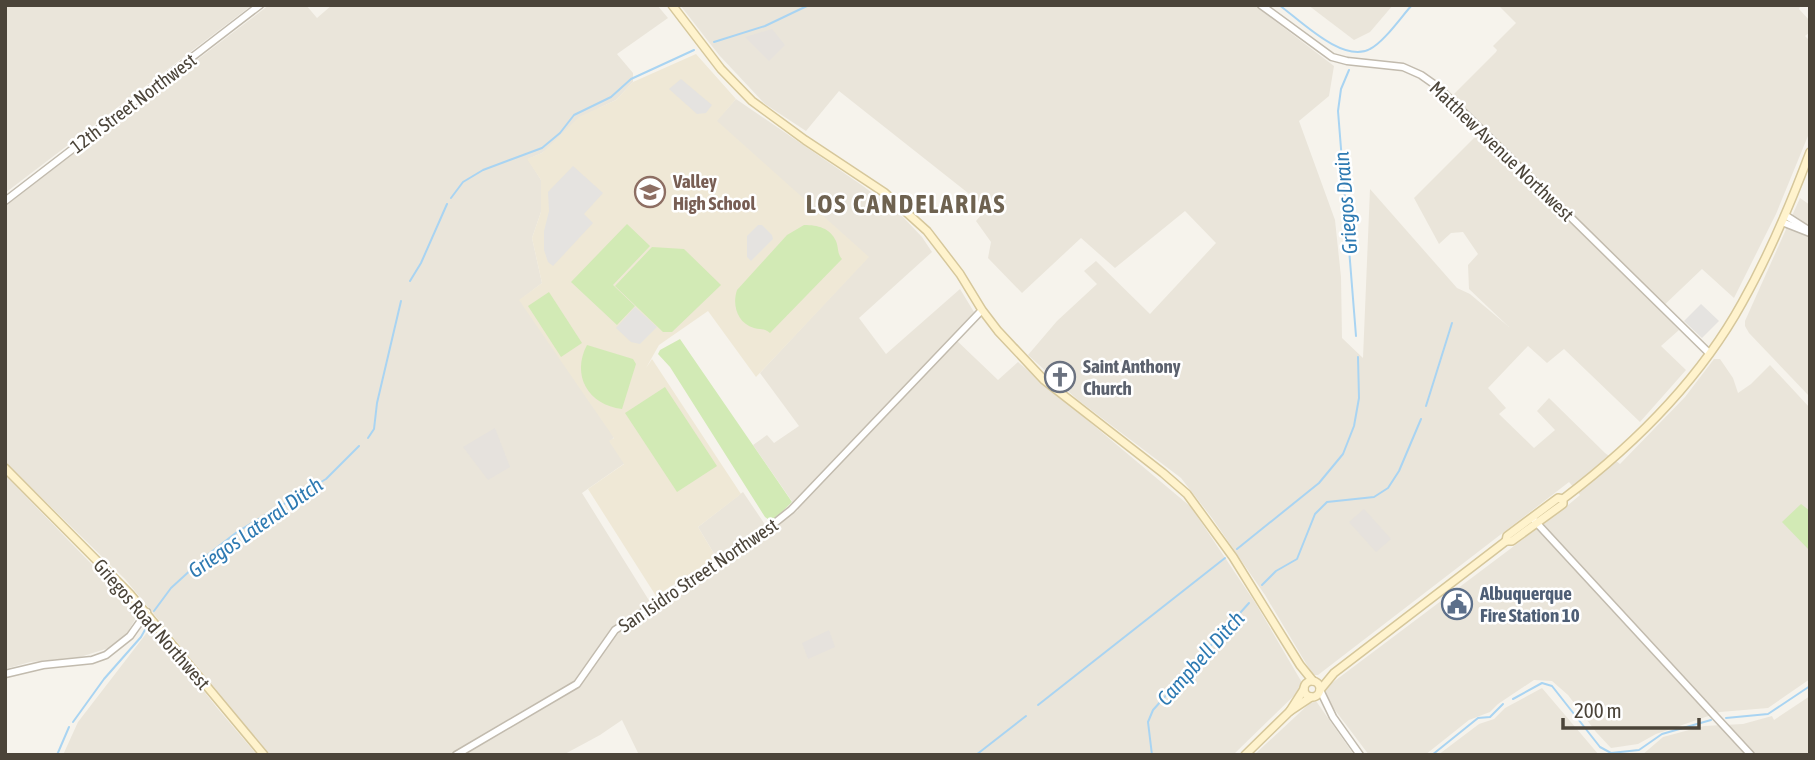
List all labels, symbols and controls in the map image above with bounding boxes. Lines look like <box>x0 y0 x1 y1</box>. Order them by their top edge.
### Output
street label: 12th Street Northwest <box>66 49 200 157</box>
street label: Matthew Avenue Northwest <box>1425 77 1579 225</box>
water label: Griegos Drain <box>1329 151 1361 255</box>
place label: Valley High School <box>672 170 756 214</box>
school or university icon: Valley High School <box>633 175 667 209</box>
district label: LOS CANDELARIAS <box>806 189 1006 219</box>
place label: Saint Anthony Church <box>1083 355 1181 399</box>
church icon: Saint Anthony Church <box>1043 360 1077 394</box>
water label: Griegos Lateral Ditch <box>183 472 327 582</box>
street label: San Isidro Street Northwest <box>614 514 782 636</box>
street label: Griegos Road Northwest <box>89 554 215 694</box>
place label: Albuquerque Fire Station 10 <box>1479 582 1580 626</box>
public building icon: Albuquerque Fire Station 10 <box>1440 587 1474 621</box>
water label: Campbell Ditch <box>1152 606 1248 710</box>
scale bar <box>1563 686 1700 730</box>
text: 200 m <box>1574 698 1622 722</box>

